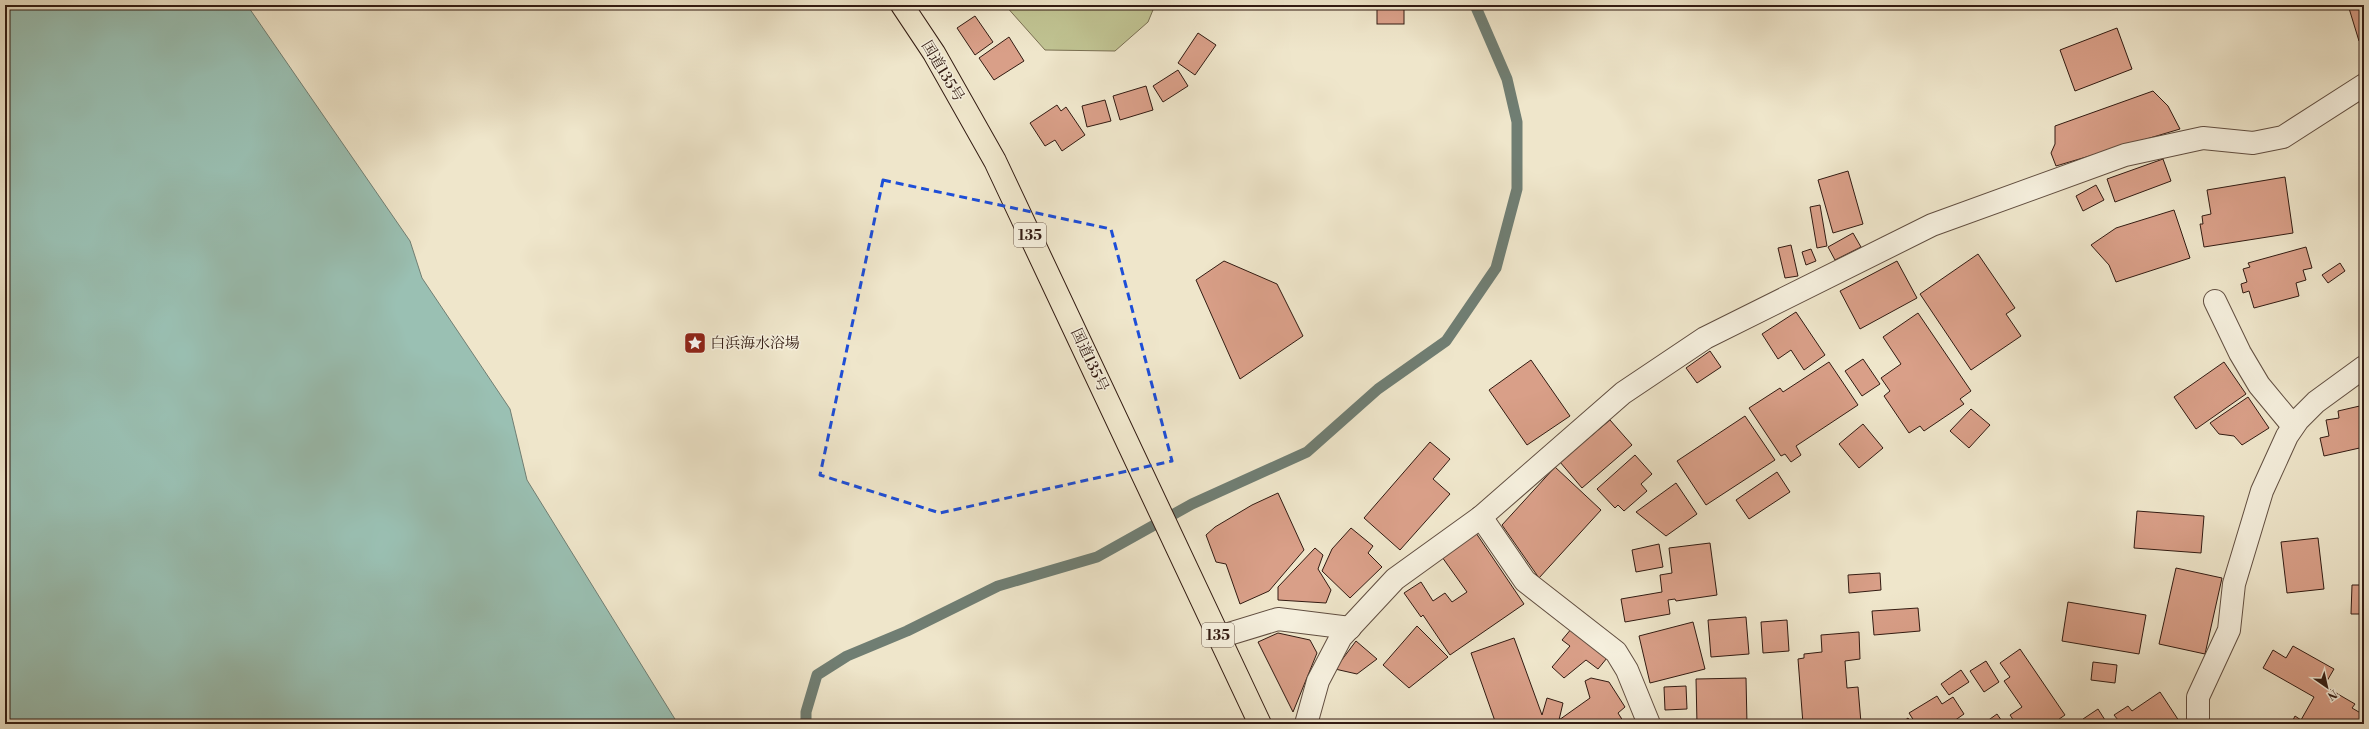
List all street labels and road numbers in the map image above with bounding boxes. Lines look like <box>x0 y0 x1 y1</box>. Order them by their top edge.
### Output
street label: 国道135号 <box>917 37 968 105</box>
road number: 135 <box>1014 223 1046 247</box>
street label: 国道135号 <box>1067 325 1113 395</box>
road number: 135 <box>1202 623 1234 647</box>

